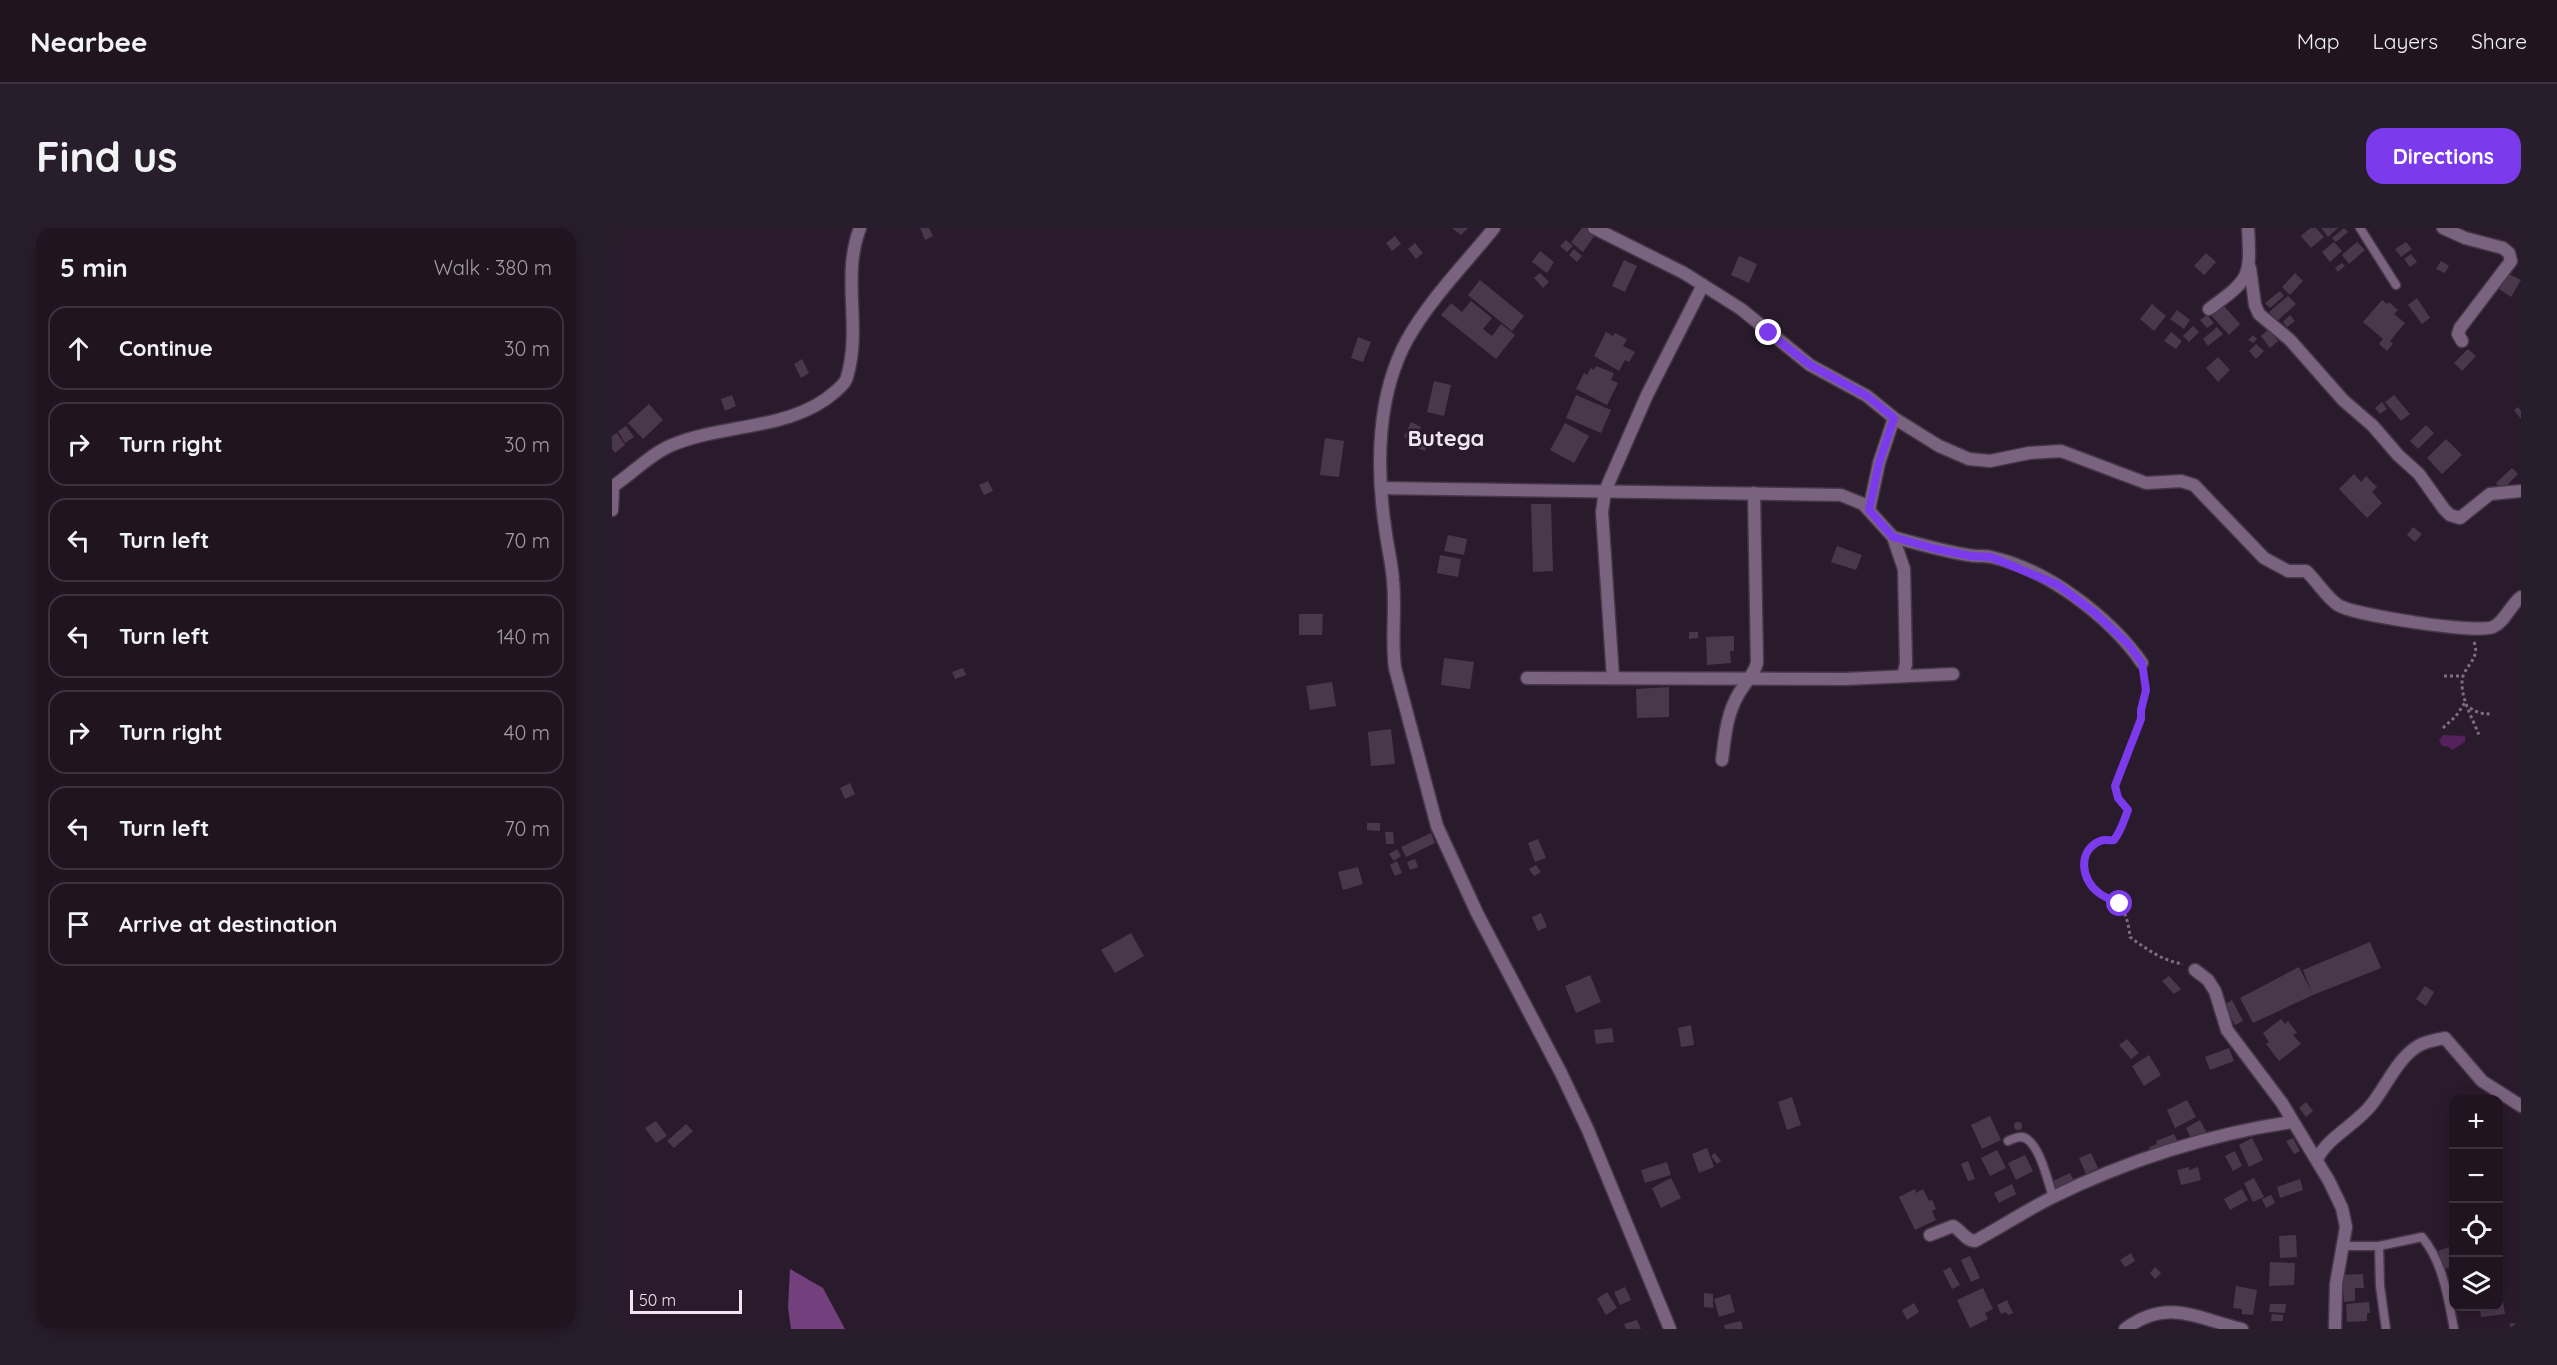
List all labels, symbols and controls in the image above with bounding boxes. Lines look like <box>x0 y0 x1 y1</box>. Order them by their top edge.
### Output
text: Nearbee <box>30 24 148 59</box>
text: Map <box>2297 28 2340 54</box>
text: Layers <box>2373 28 2438 54</box>
text: Share <box>2471 28 2527 54</box>
button: Directions <box>2366 128 2521 184</box>
text: Find us <box>36 130 178 183</box>
text: 5 min <box>60 251 128 284</box>
text: Walk · 380 m <box>434 255 552 280</box>
route end <box>1755 319 1781 345</box>
icon: ahead <box>62 332 95 365</box>
text: Continue <box>119 334 213 362</box>
text: 30 m <box>504 336 550 361</box>
district label: Butega <box>1408 424 1484 452</box>
icon: right <box>62 428 95 461</box>
text: Turn right <box>119 430 223 458</box>
text: 30 m <box>504 432 550 457</box>
icon: left <box>62 524 95 557</box>
text: Turn left <box>119 526 209 554</box>
text: 70 m <box>504 528 550 553</box>
icon: left <box>62 620 95 653</box>
text: Turn left <box>119 622 209 650</box>
text: 140 m <box>497 624 550 649</box>
icon: right <box>62 716 95 749</box>
text: Turn right <box>119 718 223 746</box>
text: 40 m <box>504 720 550 745</box>
icon: left <box>62 812 95 845</box>
text: Turn left <box>119 814 209 842</box>
text: 70 m <box>504 816 550 841</box>
route start <box>2106 890 2132 916</box>
icon: arrive <box>62 908 95 941</box>
text: Arrive at destination <box>119 910 337 938</box>
map controls <box>2449 1095 2503 1311</box>
button: + <box>2449 1095 2503 1149</box>
button: − <box>2449 1149 2503 1203</box>
button: locate <box>2449 1203 2503 1257</box>
button: layers <box>2449 1257 2503 1311</box>
scale bar <box>630 1287 742 1314</box>
text: 50 m <box>639 1290 676 1310</box>

